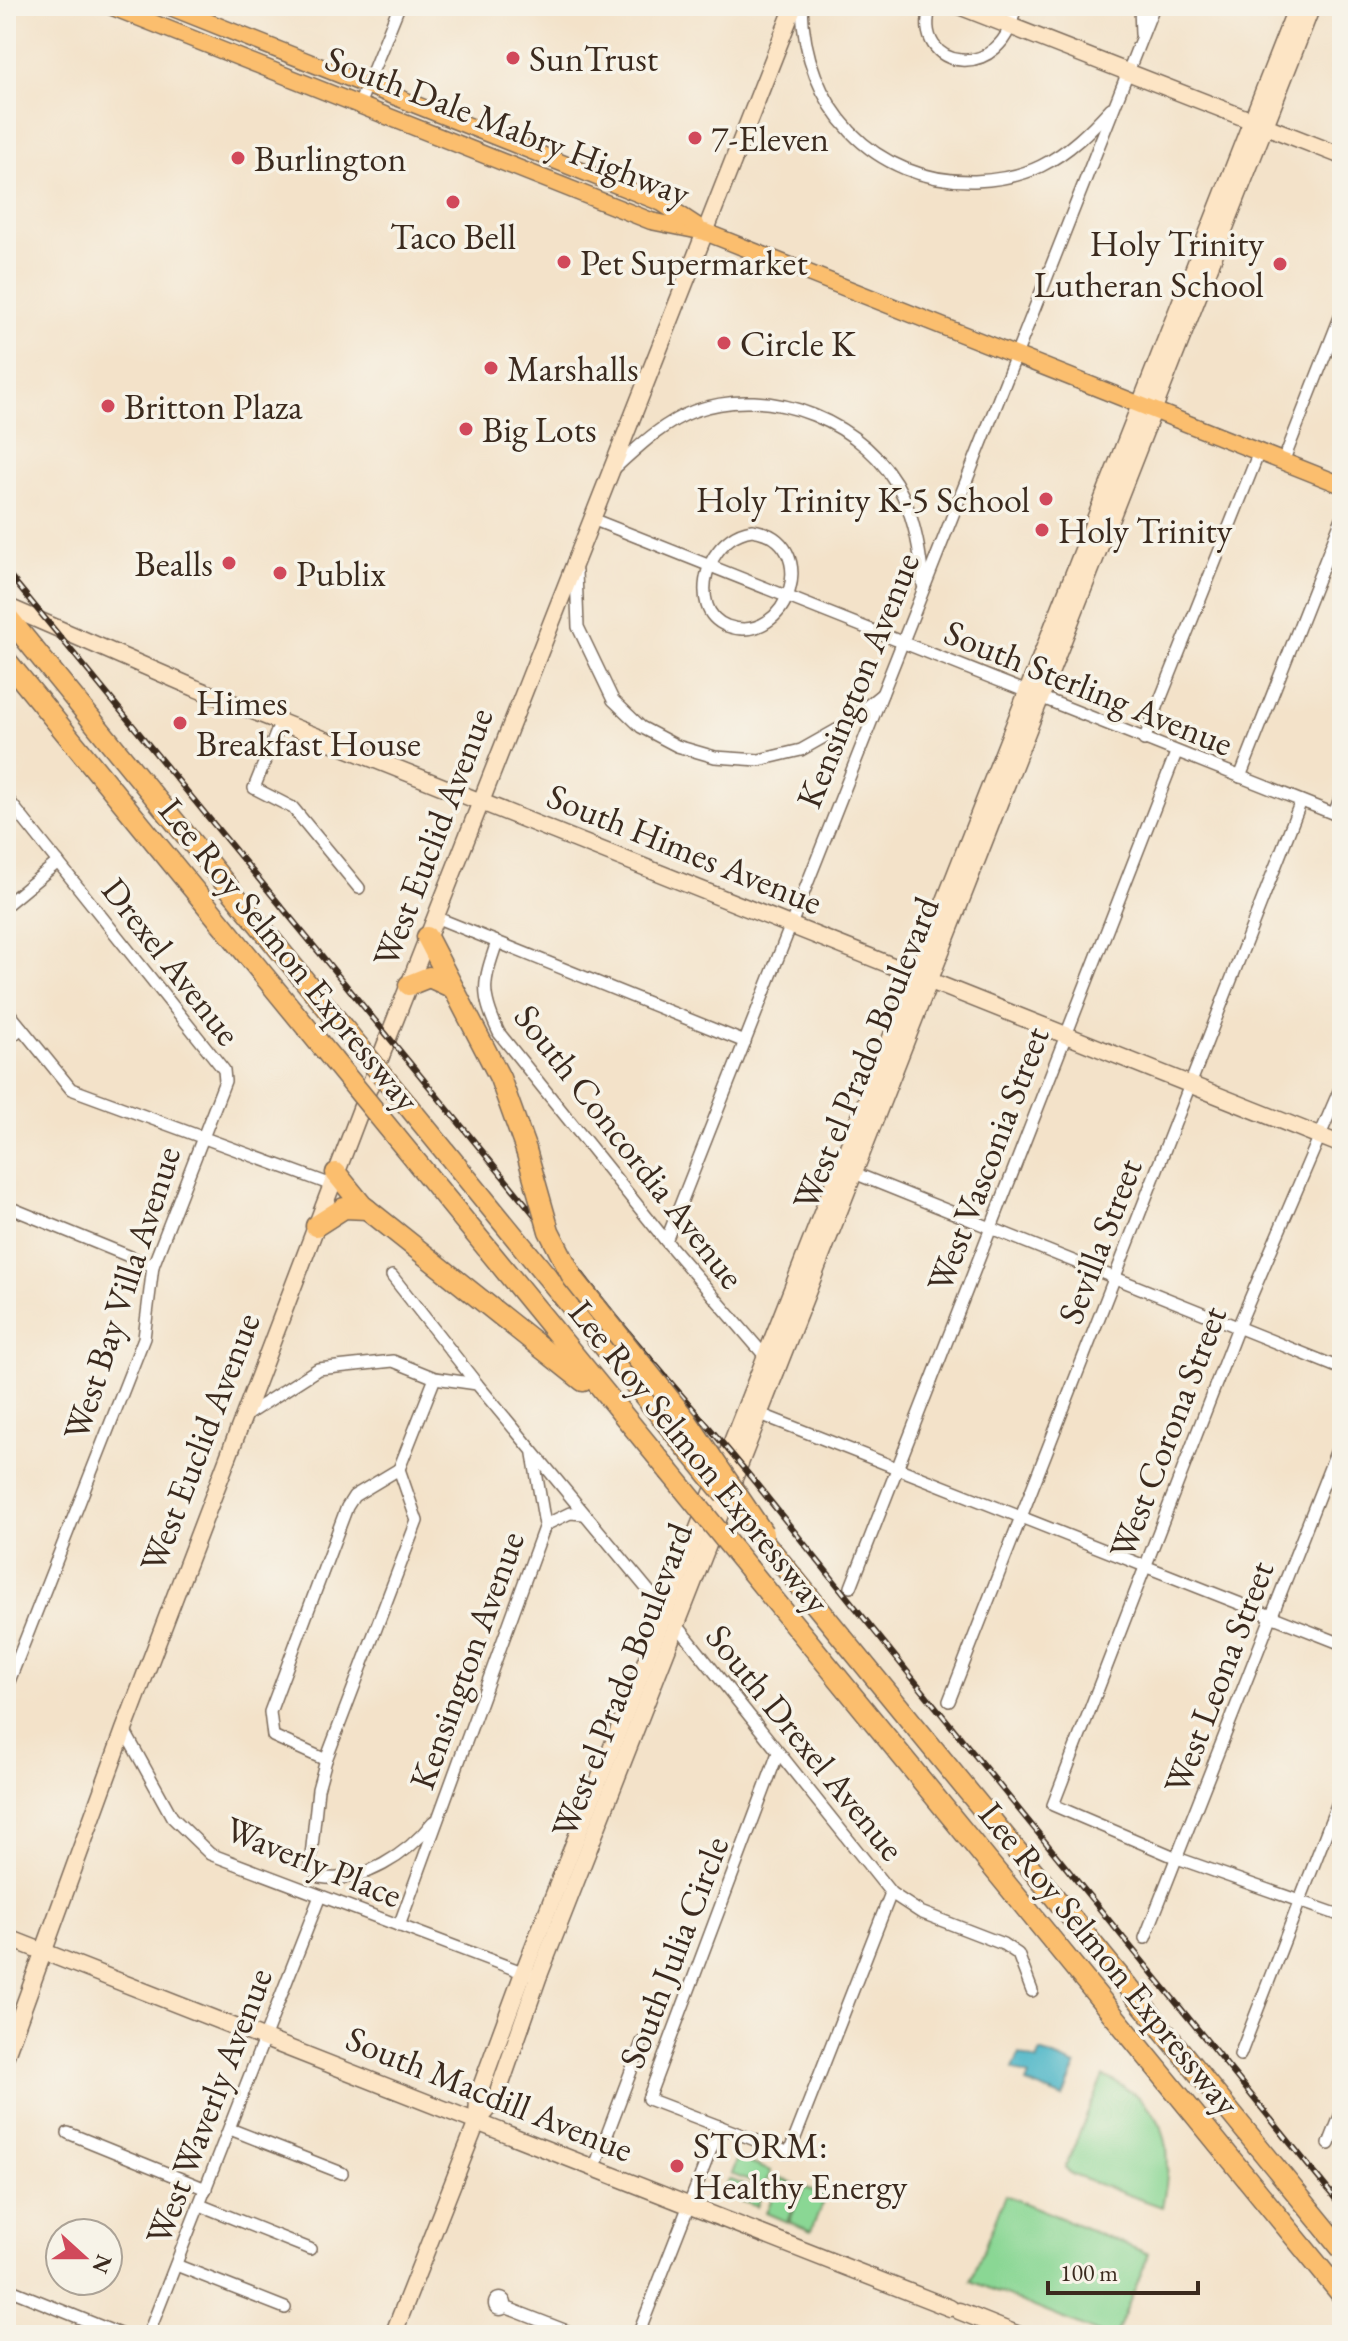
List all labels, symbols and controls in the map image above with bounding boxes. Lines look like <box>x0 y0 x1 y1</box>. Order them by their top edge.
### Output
street label: South Dale Mabry Highway <box>319 34 697 217</box>
place label: SunTrust <box>529 35 659 82</box>
marker: SunTrust <box>504 49 522 67</box>
place label: 7-Eleven <box>711 115 829 162</box>
marker: 7-Eleven <box>686 129 704 147</box>
place label: Burlington <box>254 135 406 182</box>
marker: Burlington <box>229 149 247 167</box>
marker: Taco Bell <box>444 193 462 211</box>
place label: Taco Bell <box>390 213 516 260</box>
place label: Holy Trinity Lutheran School <box>1034 220 1264 308</box>
place label: Pet Supermarket <box>580 239 808 286</box>
marker: Pet Supermarket <box>555 253 573 271</box>
marker: Holy Trinity Lutheran School <box>1271 255 1289 273</box>
place label: Circle K <box>740 320 856 367</box>
marker: Circle K <box>715 334 733 352</box>
place label: Marshalls <box>507 345 639 392</box>
marker: Marshalls <box>482 359 500 377</box>
place label: Britton Plaza <box>124 383 303 430</box>
marker: Britton Plaza <box>99 397 117 415</box>
place label: Big Lots <box>482 406 597 453</box>
marker: Big Lots <box>457 420 475 438</box>
place label: Holy Trinity K-5 School <box>696 476 1030 523</box>
marker: Holy Trinity K-5 School <box>1037 490 1055 508</box>
place label: Holy Trinity <box>1058 507 1233 554</box>
marker: Holy Trinity <box>1033 521 1051 539</box>
place label: Bealls <box>135 540 213 587</box>
street label: Kensington Avenue <box>785 546 930 815</box>
place label: Publix <box>296 550 386 597</box>
marker: Bealls <box>220 554 238 572</box>
marker: Publix <box>271 564 289 582</box>
street label: South Sterling Avenue <box>938 608 1240 767</box>
place label: Himes Breakfast House <box>196 679 421 767</box>
street label: West Euclid Avenue <box>361 701 503 973</box>
marker: Himes Breakfast House <box>171 714 189 732</box>
street label: South Himes Avenue <box>540 772 829 925</box>
street label: Lee Roy Selmon Expressway <box>148 788 431 1121</box>
street label: Drexel Avenue <box>91 868 252 1055</box>
street label: West el Prado Boulevard <box>781 889 950 1217</box>
street label: South Concordia Avenue <box>504 994 755 1298</box>
street label: West Vasconia Street <box>915 1019 1060 1298</box>
street label: West Bay Villa Avenue <box>52 1140 191 1446</box>
street label: Sevilla Street <box>1046 1151 1153 1331</box>
street label: Lee Roy Selmon Expressway <box>558 1290 841 1623</box>
street label: West Corona Street <box>1098 1299 1237 1565</box>
street label: West Euclid Avenue <box>128 1306 270 1578</box>
street label: West el Prado Boulevard <box>540 1515 703 1844</box>
street label: Kensington Avenue <box>398 1525 535 1796</box>
street label: West Leona Street <box>1152 1553 1285 1800</box>
street label: South Drexel Avenue <box>696 1614 915 1870</box>
street label: Lee Roy Selmon Expressway <box>968 1792 1251 2125</box>
street label: Waverly Place <box>219 1805 409 1918</box>
street label: South Julia Circle <box>608 1830 739 2075</box>
street label: West Waverly Avenue <box>134 1961 283 2251</box>
street label: South Macdill Avenue <box>339 2014 640 2172</box>
place label: STORM: Healthy Energy <box>693 2122 908 2210</box>
marker: STORM: Healthy Energy <box>668 2157 686 2175</box>
north arrow <box>44 2217 124 2297</box>
scale bar <box>1048 2245 1198 2295</box>
text: N <box>85 2250 119 2278</box>
text: 100 m <box>1060 2257 1118 2288</box>

